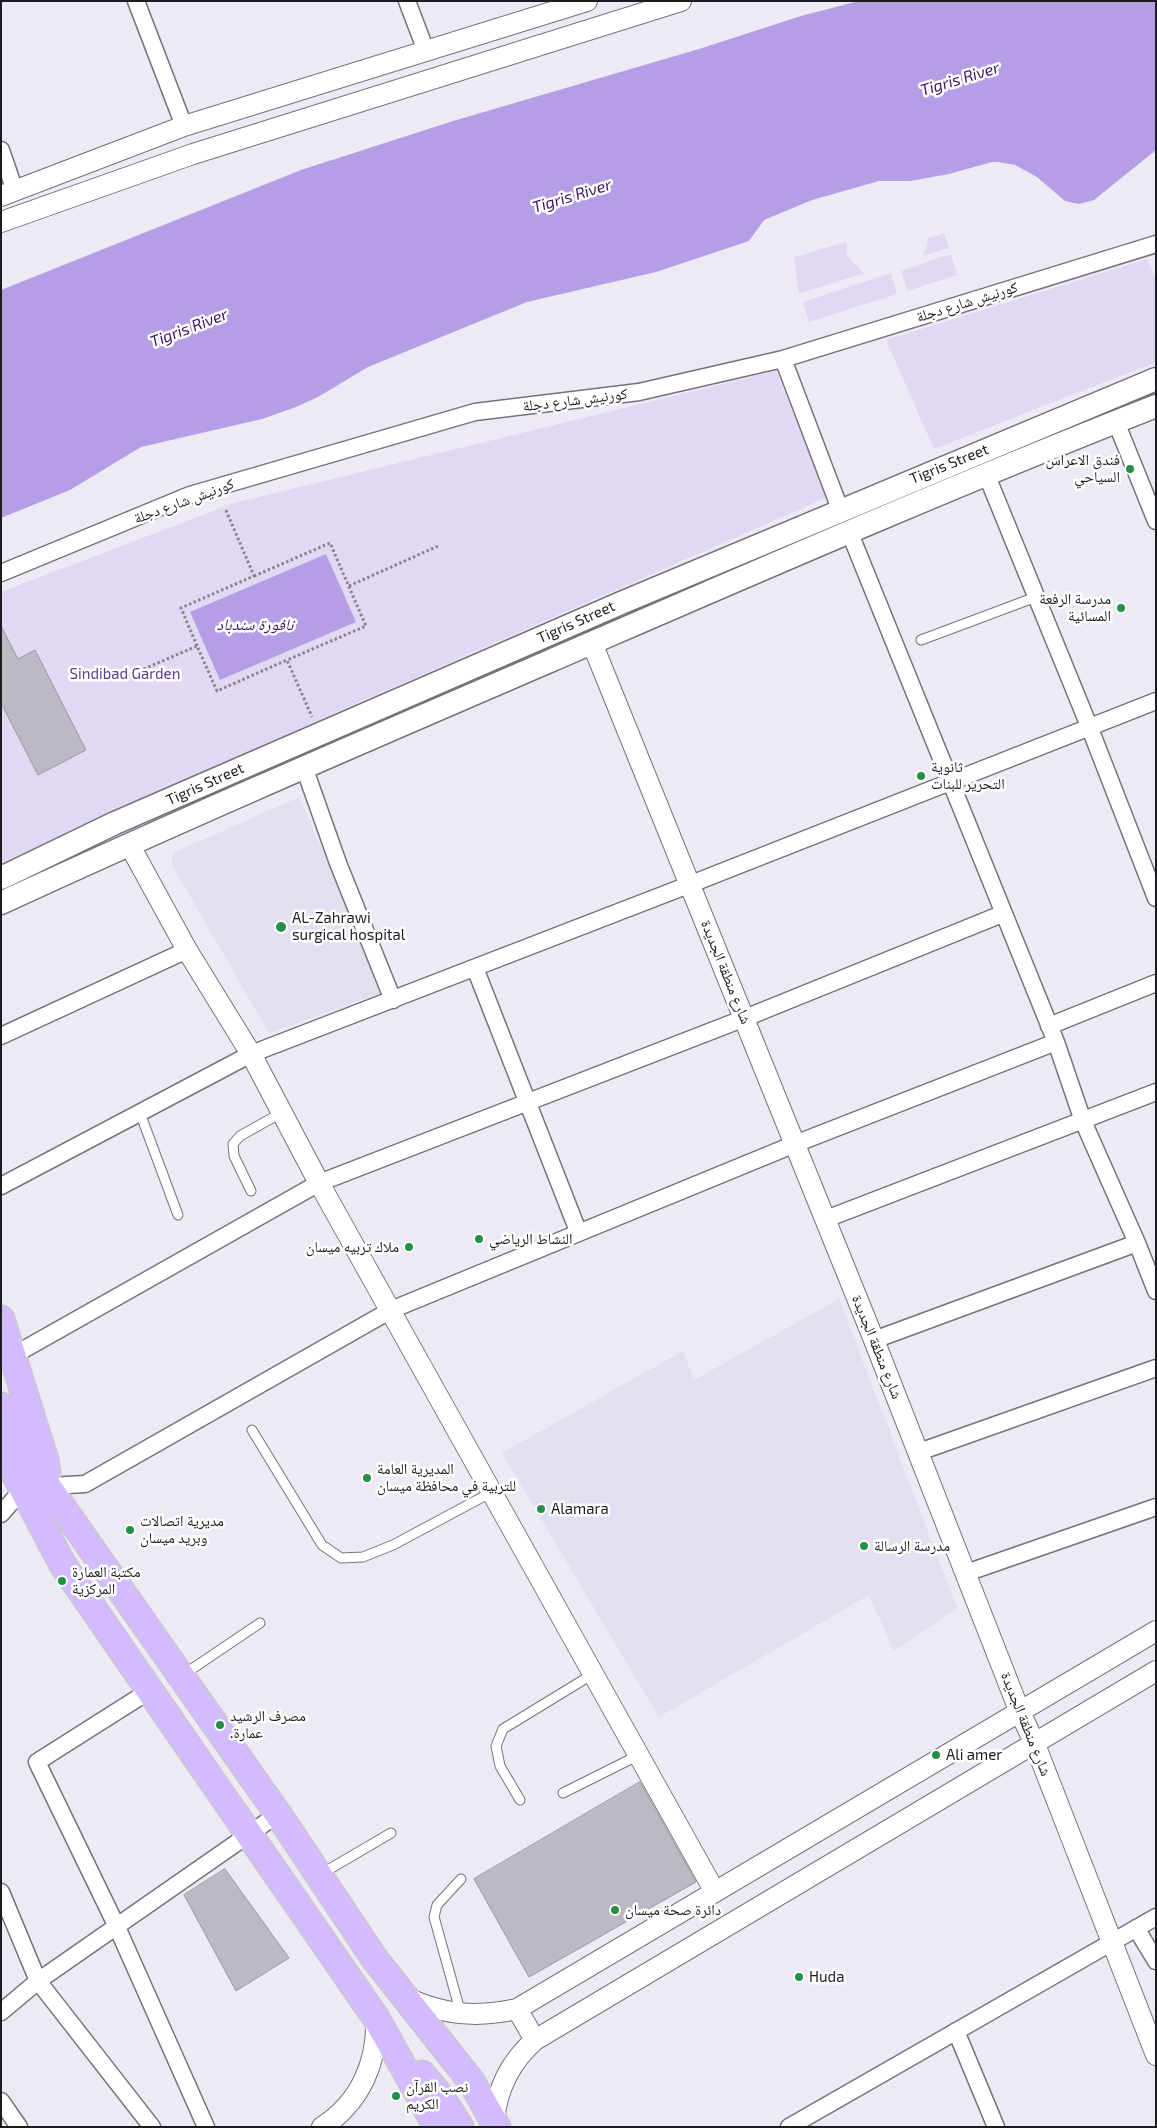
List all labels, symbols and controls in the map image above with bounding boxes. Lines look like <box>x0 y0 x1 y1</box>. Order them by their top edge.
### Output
water label: Tigris River <box>918 58 1002 100</box>
water label: Tigris River <box>530 175 614 217</box>
street label: كورنيش شارع دجلة <box>914 278 1020 326</box>
water label: Tigris River <box>147 304 231 352</box>
street label: كورنيش شارع دجلة <box>522 385 628 415</box>
street label: Tigris Street <box>907 440 991 488</box>
place label: فندق الاعراس السياحي <box>1045 451 1120 486</box>
marker: فندق الاعراس السياحي <box>1124 463 1136 475</box>
street label: كورنيش شارع دجلة <box>131 475 237 527</box>
place label: مدرسة الرفعة المسائية <box>1039 590 1111 625</box>
street label: Tigris Street <box>534 597 618 647</box>
marker: مدرسة الرفعة المسائية <box>1115 602 1127 614</box>
water label: نافورة سندباد <box>217 615 293 635</box>
park label: Sindibad Garden <box>70 665 180 683</box>
place label: ثانوية التحرير للبنات <box>931 758 1005 793</box>
street label: Tigris Street <box>163 759 247 809</box>
marker: ثانوية التحرير للبنات <box>915 770 927 782</box>
place label: AL-Zahrawi surgical hospital <box>292 909 405 944</box>
street label: شارع منطقة الجديدة <box>697 917 755 1027</box>
marker: AL-Zahrawi surgical hospital <box>274 920 288 934</box>
place label: النشاط الرياضي <box>489 1230 573 1248</box>
marker: النشاط الرياضي <box>473 1233 485 1245</box>
place label: ملاك تربيه ميسان <box>306 1238 399 1256</box>
marker: ملاك تربيه ميسان <box>403 1241 415 1253</box>
street label: شارع منطقة الجديدة <box>848 1292 906 1402</box>
place label: المديرية العامة للتربية في محافظة ميسان <box>377 1460 516 1495</box>
marker: المديرية العامة للتربية في محافظة ميسان <box>361 1472 373 1484</box>
place label: Alamara <box>551 1500 609 1518</box>
marker: Alamara <box>535 1503 547 1515</box>
place label: مديرية اتصالات وبريد ميسان <box>140 1512 224 1547</box>
marker: مديرية اتصالات وبريد ميسان <box>124 1524 136 1536</box>
place label: مدرسة الرسالة <box>874 1537 950 1555</box>
marker: مدرسة الرسالة <box>858 1540 870 1552</box>
place label: مكتبة العمارة المركزية <box>72 1563 140 1598</box>
marker: مكتبة العمارة المركزية <box>56 1575 68 1587</box>
street label: شارع منطقة الجديدة <box>997 1669 1055 1779</box>
place label: مصرف الرشيد .عمارة <box>230 1707 306 1742</box>
marker: مصرف الرشيد .عمارة <box>214 1719 226 1731</box>
place label: Ali amer <box>946 1746 1002 1764</box>
marker: Ali amer <box>930 1749 942 1761</box>
place label: دائرة صحة ميسان <box>625 1901 721 1919</box>
marker: دائرة صحة ميسان <box>609 1904 621 1916</box>
place label: Huda <box>809 1968 844 1986</box>
marker: Huda <box>793 1971 805 1983</box>
place label: نصب القرآن الكريم <box>406 2078 468 2113</box>
marker: نصب القرآن الكريم <box>390 2090 402 2102</box>

